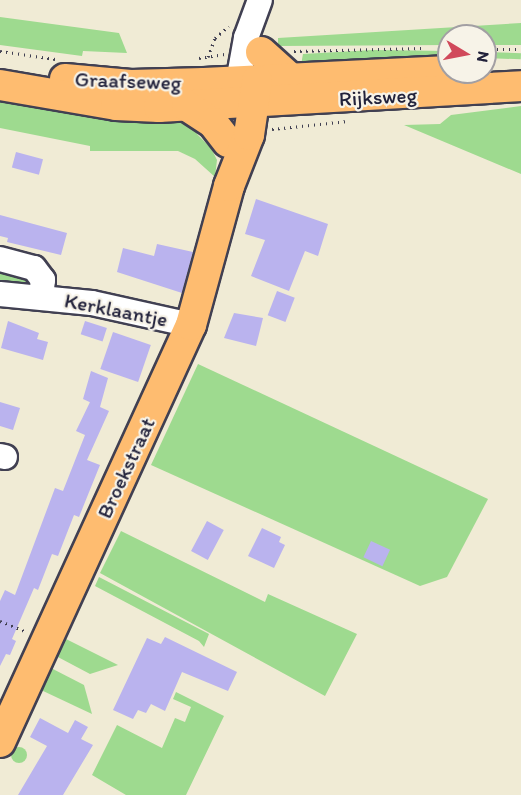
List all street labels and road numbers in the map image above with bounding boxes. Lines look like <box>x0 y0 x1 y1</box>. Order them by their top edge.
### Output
street label: Graafseweg <box>74 67 182 95</box>
street label: Rijksweg <box>338 82 418 112</box>
street label: Kerklaantje <box>62 288 170 332</box>
street label: Broekstraat <box>92 414 160 522</box>

